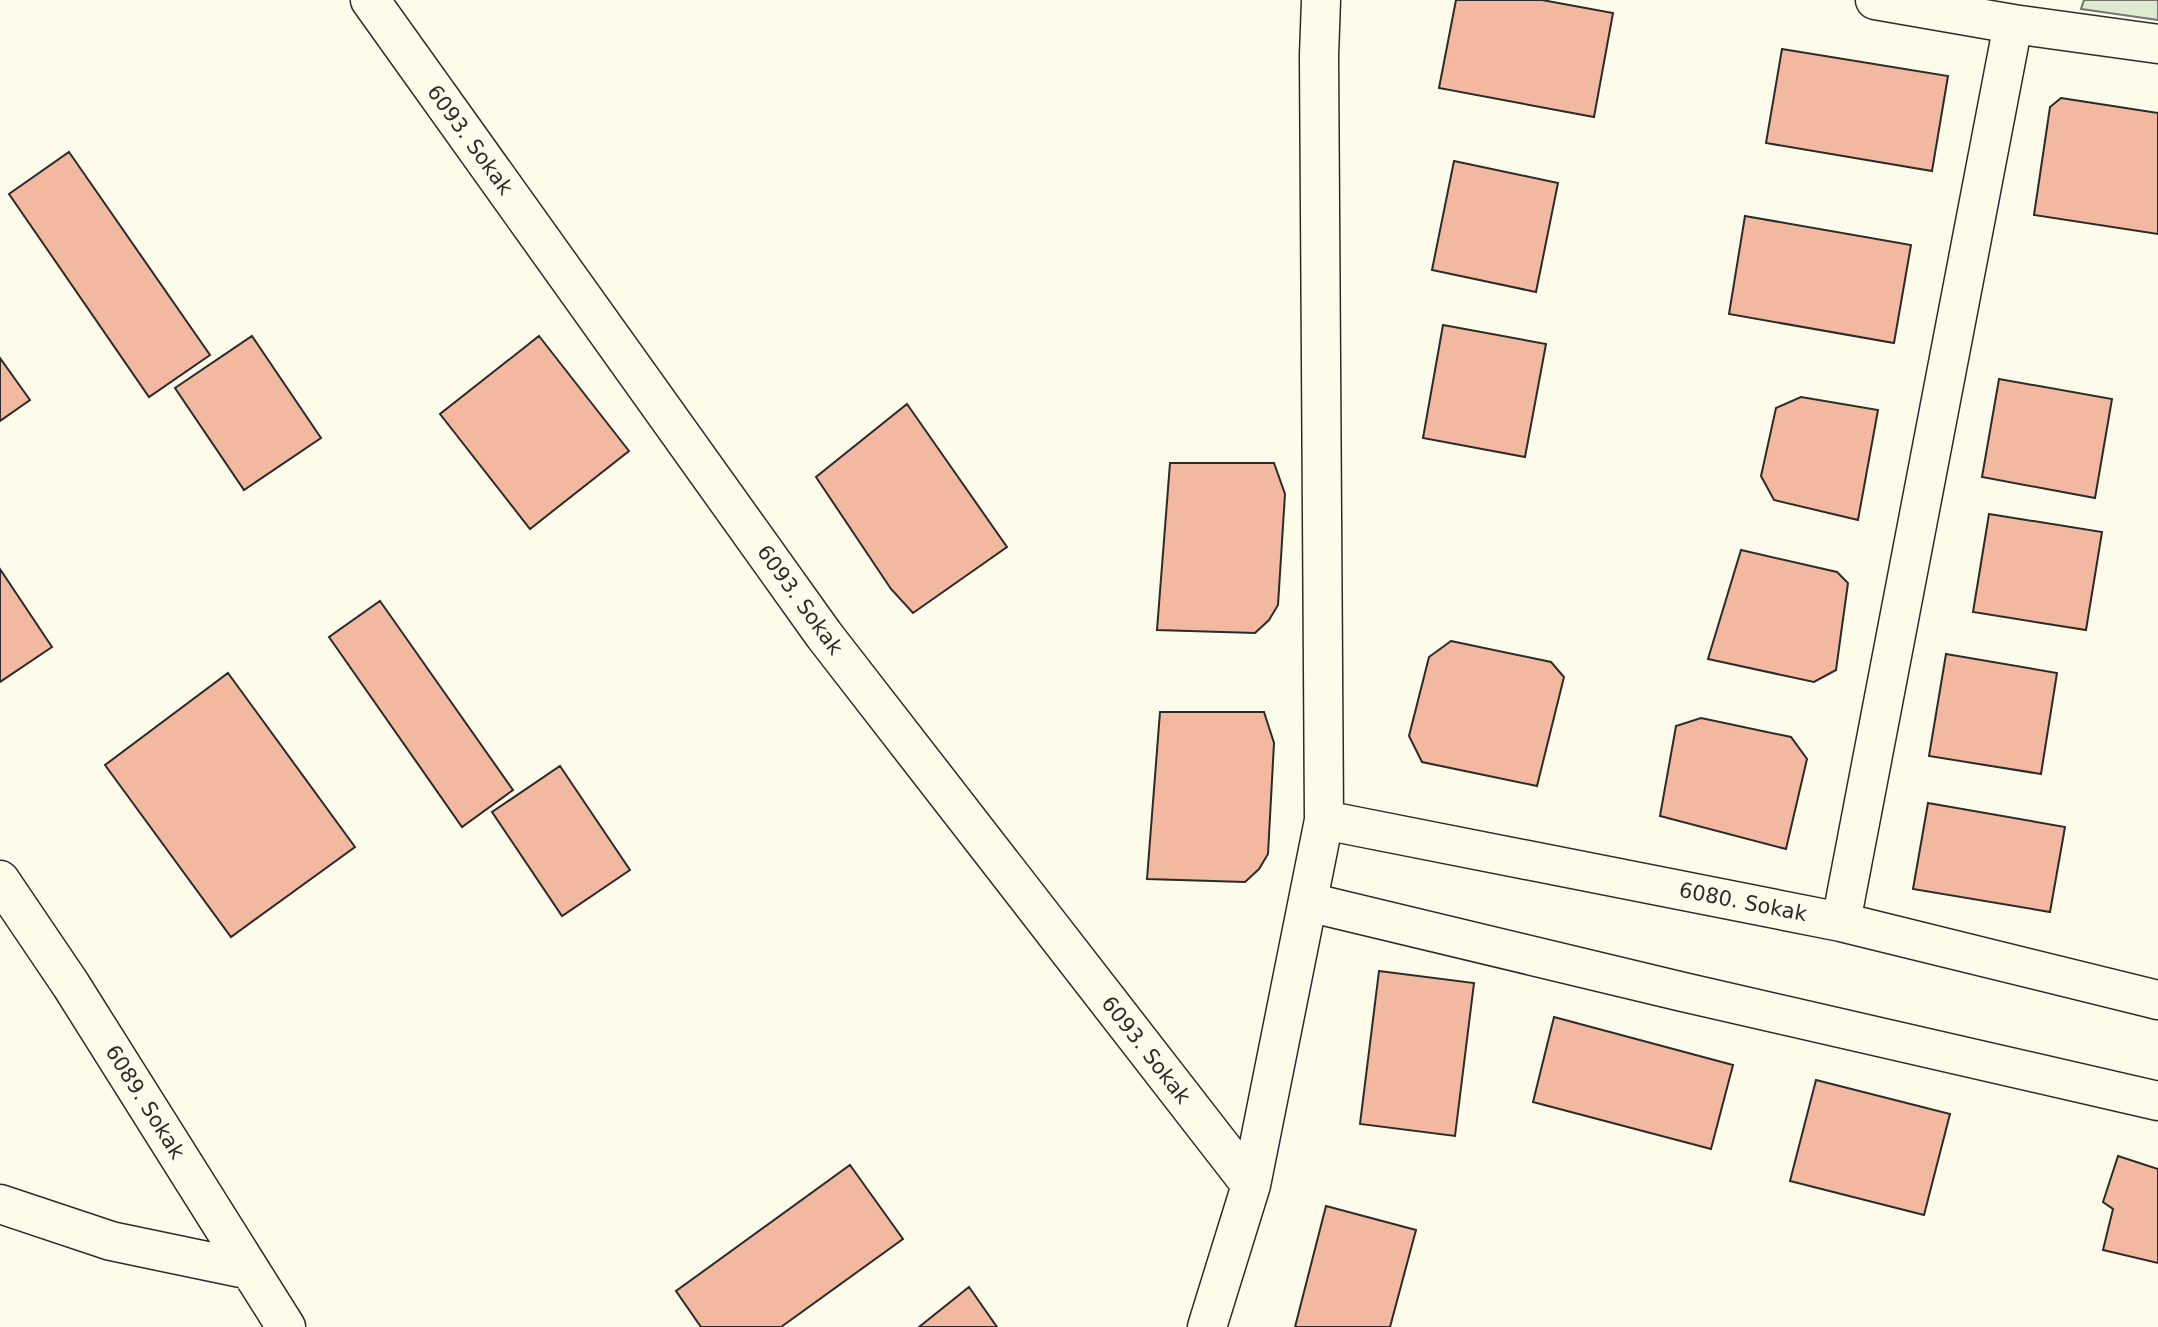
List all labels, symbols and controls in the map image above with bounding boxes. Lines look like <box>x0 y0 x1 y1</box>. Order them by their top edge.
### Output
street label: 6093. Sokak <box>422 80 518 200</box>
street label: 6093. Sokak <box>752 540 848 660</box>
street label: 6080. Sokak <box>1677 878 1810 926</box>
street label: 6093. Sokak <box>1097 991 1196 1109</box>
street label: 6089. Sokak <box>100 1041 190 1164</box>

